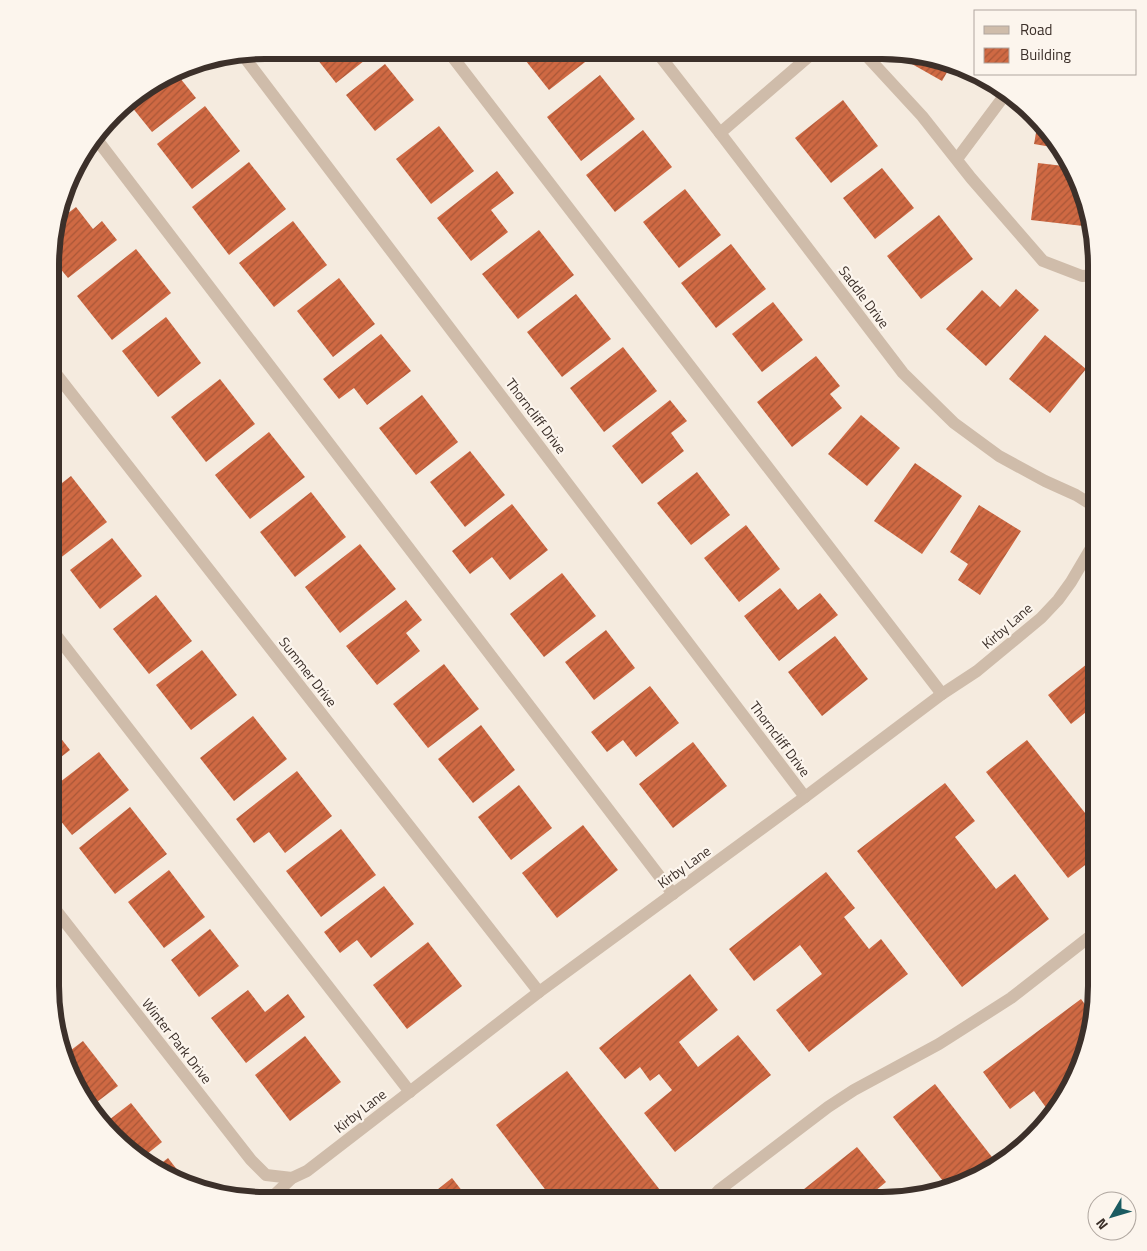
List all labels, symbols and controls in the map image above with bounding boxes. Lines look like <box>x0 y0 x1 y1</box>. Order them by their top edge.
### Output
legend <box>974 10 1137 75</box>
text: Road <box>1020 18 1052 41</box>
text: Building <box>1020 43 1071 66</box>
street label: Saddle Drive <box>834 261 895 332</box>
street label: Thorncliff Drive <box>501 373 572 458</box>
street label: Kirby Lane <box>977 598 1037 654</box>
street label: Summer Drive <box>274 632 343 711</box>
street label: Thorncliff Drive <box>745 696 816 781</box>
street label: Kirby Lane <box>653 840 715 893</box>
street label: Winter Park Drive <box>137 994 217 1088</box>
street label: Kirby Lane <box>329 1083 390 1138</box>
north arrow <box>1087 1191 1137 1241</box>
text: N <box>1090 1214 1113 1235</box>

